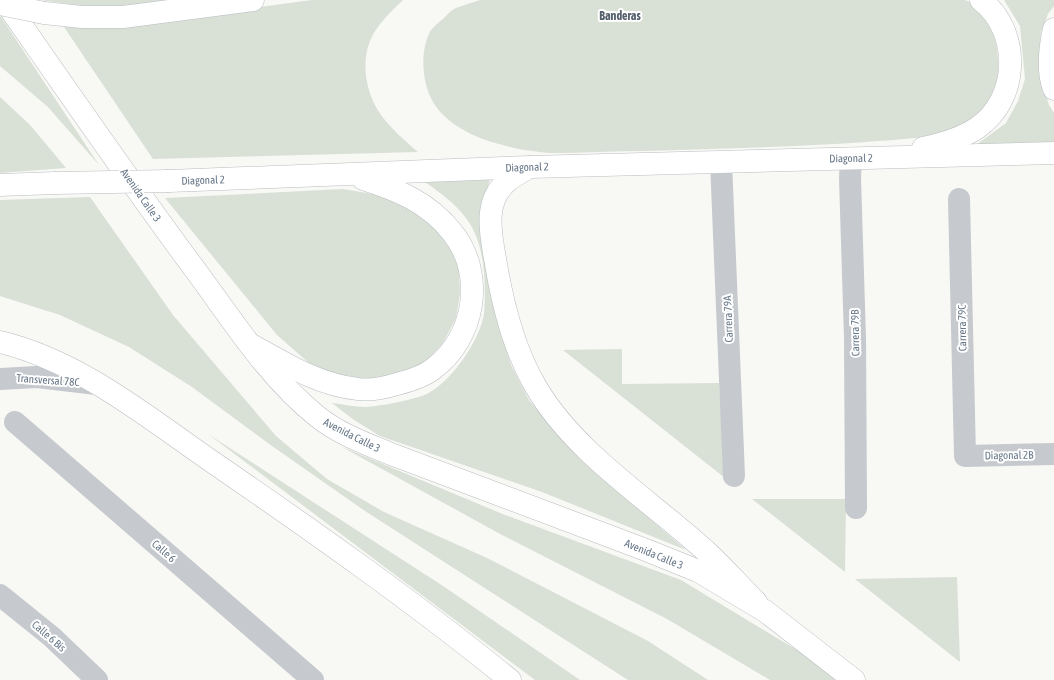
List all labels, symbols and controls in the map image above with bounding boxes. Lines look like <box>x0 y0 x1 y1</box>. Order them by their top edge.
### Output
district label: Banderas <box>599 9 641 23</box>
street label: Diagonal 2 <box>829 152 873 164</box>
street label: Diagonal 2 <box>505 160 549 174</box>
street label: Avenida Calle 3 <box>118 166 164 224</box>
street label: Diagonal 2 <box>181 173 225 187</box>
street label: Carrera 79A <box>721 295 735 343</box>
street label: Carrera 79C <box>956 305 968 351</box>
street label: Carrera 79B <box>849 309 861 356</box>
street label: Transversal 78C <box>16 372 80 388</box>
street label: Avenida Calle 3 <box>322 416 382 454</box>
street label: Diagonal 2B <box>985 449 1034 461</box>
street label: Calle 6 <box>150 537 178 565</box>
street label: Avenida Calle 3 <box>623 537 685 571</box>
street label: Calle 6 Bis <box>30 618 68 654</box>

